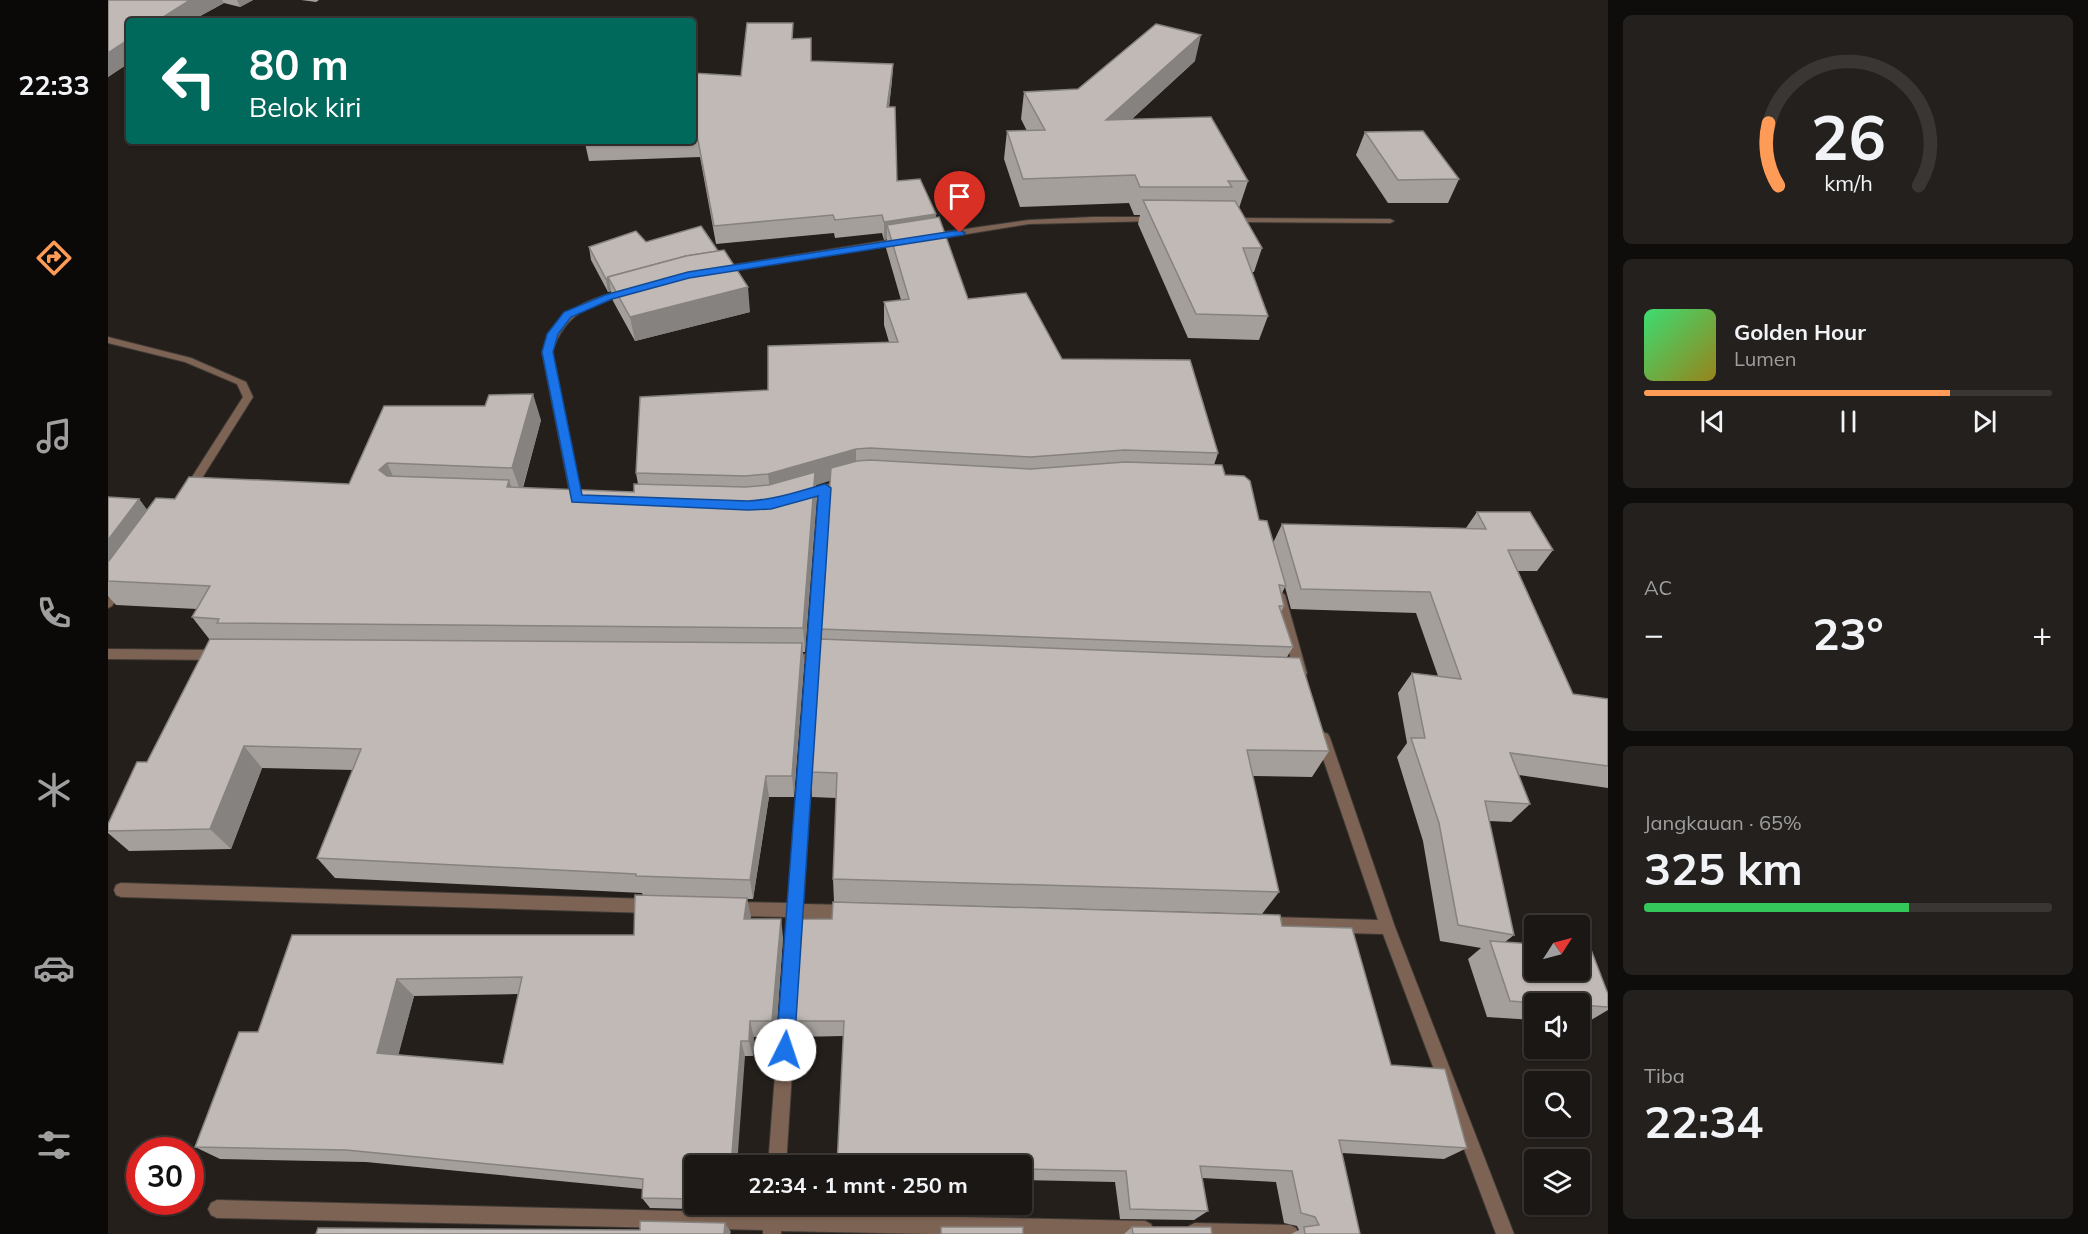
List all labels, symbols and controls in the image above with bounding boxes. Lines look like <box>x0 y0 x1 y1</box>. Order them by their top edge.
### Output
text: 80 m <box>249 38 349 91</box>
icon: left <box>150 42 228 120</box>
text: 22:33 <box>18 68 90 102</box>
text: Belok kiri <box>249 90 361 124</box>
text: 26 <box>1811 98 1885 177</box>
text: km/h <box>1824 170 1872 197</box>
pin <box>934 171 985 233</box>
icon: arrive <box>943 180 976 213</box>
icon: directions <box>33 237 75 279</box>
text: Golden Hour <box>1734 318 1866 346</box>
text: Lumen <box>1734 346 1796 371</box>
icon: previous <box>1696 405 1729 438</box>
icon: pause <box>1832 405 1865 438</box>
icon: next <box>1968 405 2001 438</box>
icon: music <box>33 415 75 457</box>
text: AC <box>1644 575 1672 600</box>
icon: phone <box>33 592 75 634</box>
text: 23° <box>1812 605 1884 661</box>
text: − <box>1644 613 1664 654</box>
text: + <box>2032 613 2052 654</box>
icon: climate <box>33 769 75 811</box>
text: Jangkauan · 65% <box>1644 810 1802 835</box>
text: 325 km <box>1644 840 1803 896</box>
north arrow <box>1524 915 1590 981</box>
map controls <box>1524 915 1590 1215</box>
icon: car <box>33 947 75 989</box>
button: sound <box>1524 993 1590 1059</box>
position arrow <box>753 1018 817 1082</box>
text: Tiba <box>1644 1063 1685 1088</box>
button: search <box>1524 1071 1590 1137</box>
text: 22:34 <box>1644 1093 1763 1149</box>
icon: filters <box>33 1124 75 1166</box>
speed limit sign: 30 <box>126 1137 204 1215</box>
button: layers <box>1524 1149 1590 1215</box>
text: 22:34 · 1 mnt · 250 m <box>748 1171 968 1199</box>

